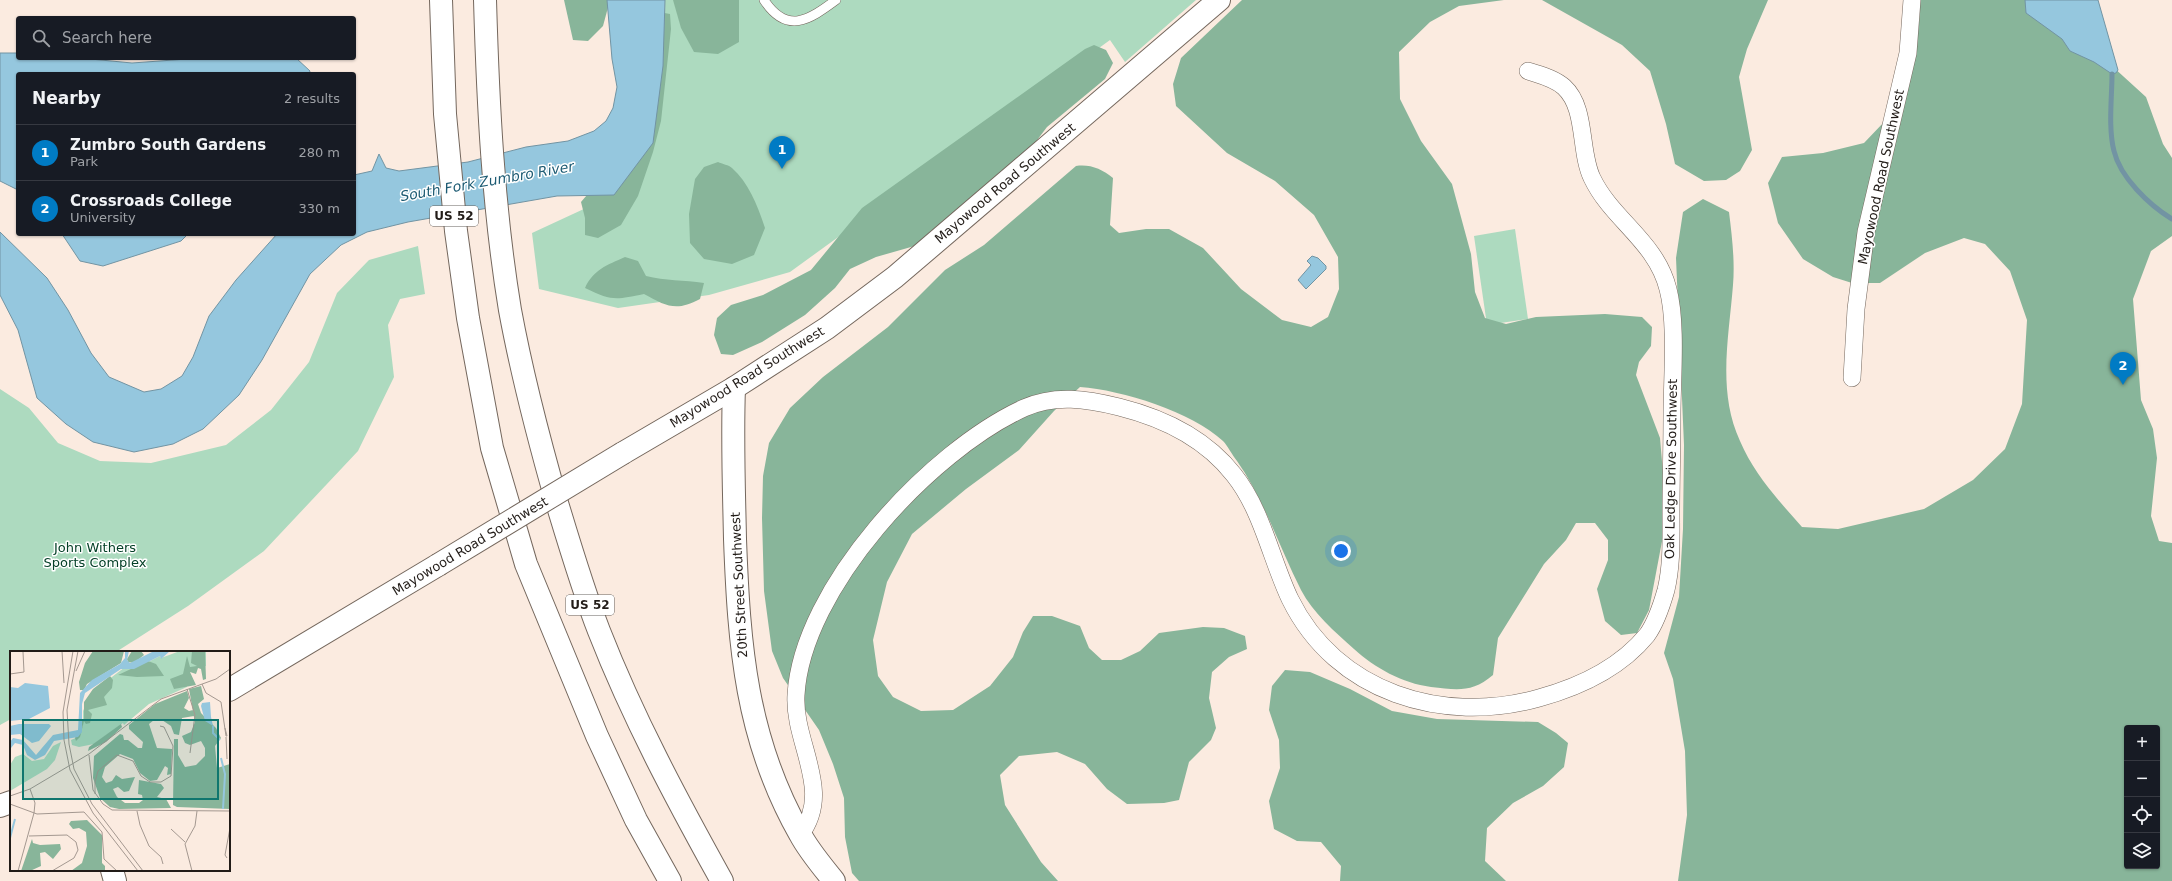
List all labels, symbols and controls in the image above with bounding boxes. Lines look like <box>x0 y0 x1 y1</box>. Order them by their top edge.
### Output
search box <box>16 16 356 60</box>
icon: search <box>30 27 52 49</box>
text: Search here <box>62 29 152 47</box>
text: Nearby <box>32 88 101 108</box>
street label: Mayowood Road Southwest <box>1855 88 1907 266</box>
text: 2 results <box>284 91 340 106</box>
street label: Mayowood Road Southwest <box>932 120 1078 246</box>
text: Zumbro South Gardens <box>70 136 266 154</box>
pin: 1 <box>769 136 795 169</box>
text: 1 <box>40 145 50 160</box>
text: 280 m <box>298 145 340 160</box>
text: Park <box>70 154 98 169</box>
water label: South Fork Zumbro River <box>399 158 576 204</box>
text: Crossroads College <box>70 192 232 210</box>
text: 2 <box>40 201 50 216</box>
text: 330 m <box>298 201 340 216</box>
road number: US 52 <box>430 206 478 226</box>
text: University <box>70 210 136 225</box>
street label: Mayowood Road Southwest <box>667 323 827 431</box>
pin: 2 <box>2110 352 2136 385</box>
street label: Oak Ledge Drive Southwest <box>1662 379 1680 559</box>
street label: Mayowood Road Southwest <box>390 494 550 598</box>
street label: 20th Street Southwest <box>728 512 750 658</box>
park label: John Withers Sports Complex <box>44 540 147 570</box>
your location <box>1331 541 1351 561</box>
road number: US 52 <box>566 595 614 615</box>
inset map <box>10 651 230 871</box>
map controls <box>2124 725 2160 869</box>
button: + <box>2124 725 2160 761</box>
button: − <box>2124 761 2160 797</box>
button: locate <box>2124 797 2160 833</box>
button: layers <box>2124 833 2160 869</box>

